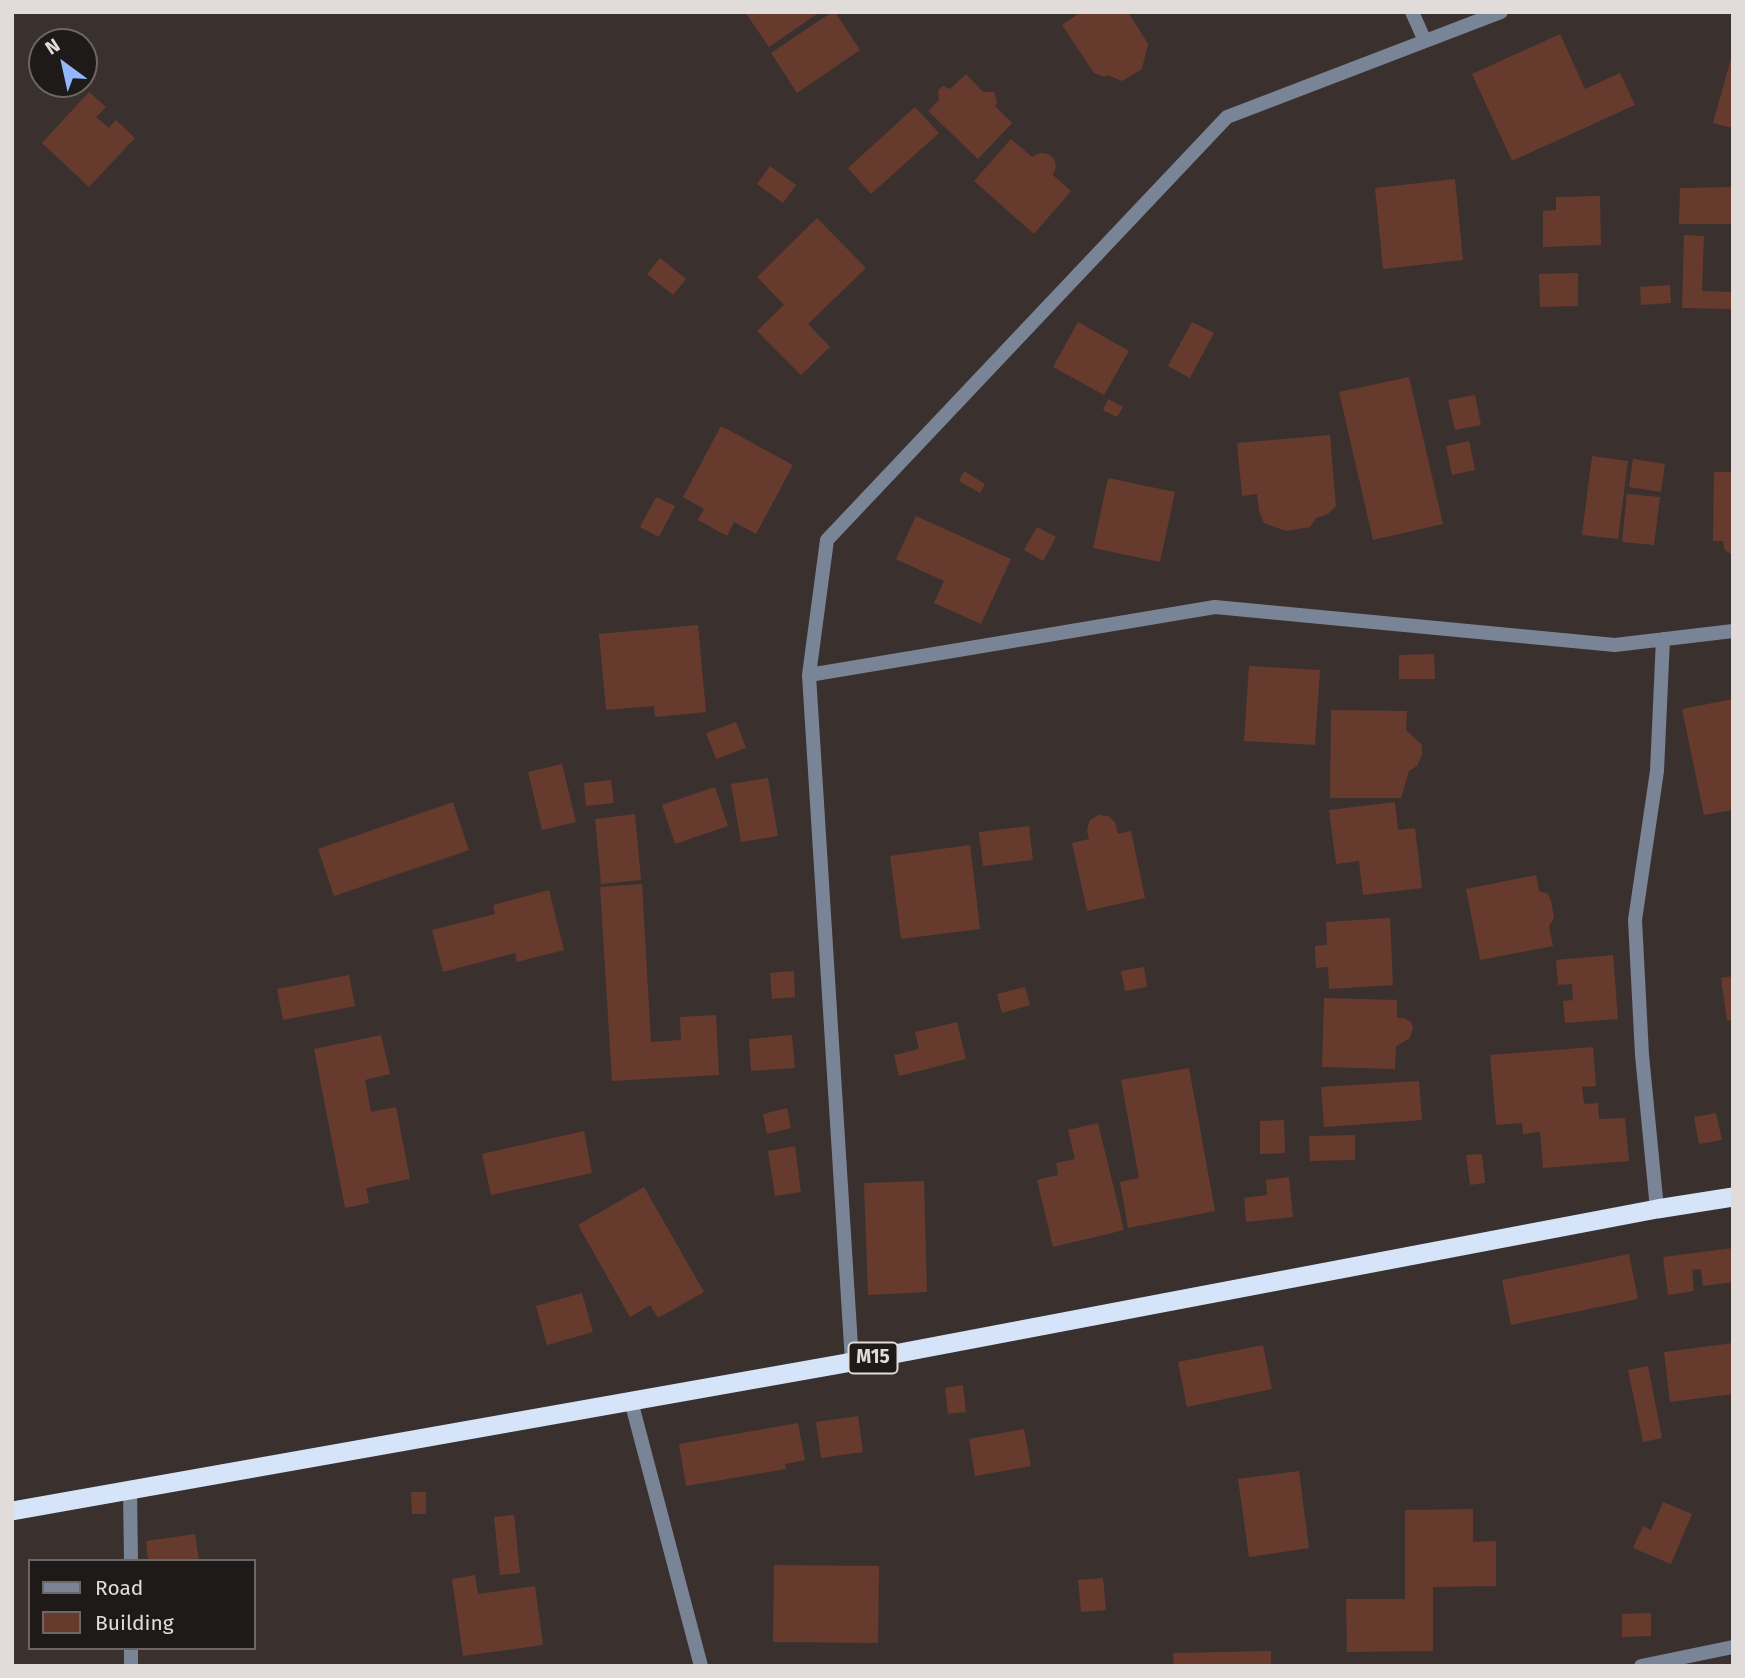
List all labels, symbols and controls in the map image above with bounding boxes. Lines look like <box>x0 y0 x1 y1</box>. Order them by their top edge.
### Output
north arrow <box>28 28 98 98</box>
text: N <box>41 34 64 60</box>
road number: M15 <box>848 1342 898 1374</box>
legend <box>28 1559 256 1650</box>
text: Road <box>95 1575 143 1601</box>
text: Building <box>95 1610 174 1636</box>

